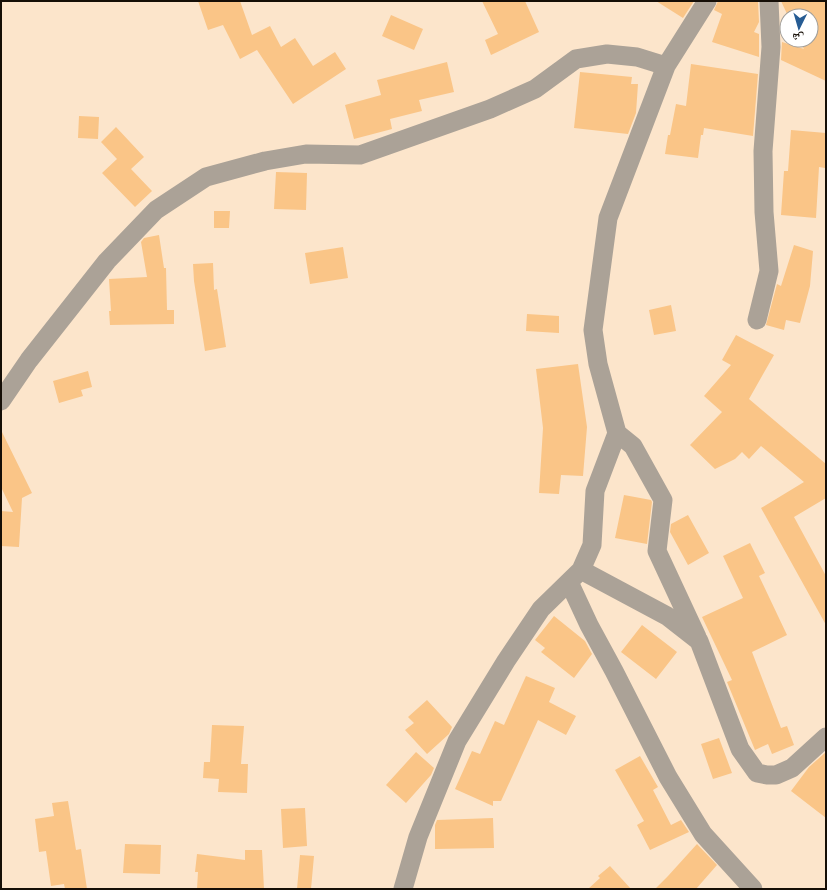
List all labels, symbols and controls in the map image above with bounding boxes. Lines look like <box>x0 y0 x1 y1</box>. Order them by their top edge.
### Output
north arrow <box>779 8 819 48</box>
text: ش <box>791 29 805 45</box>

